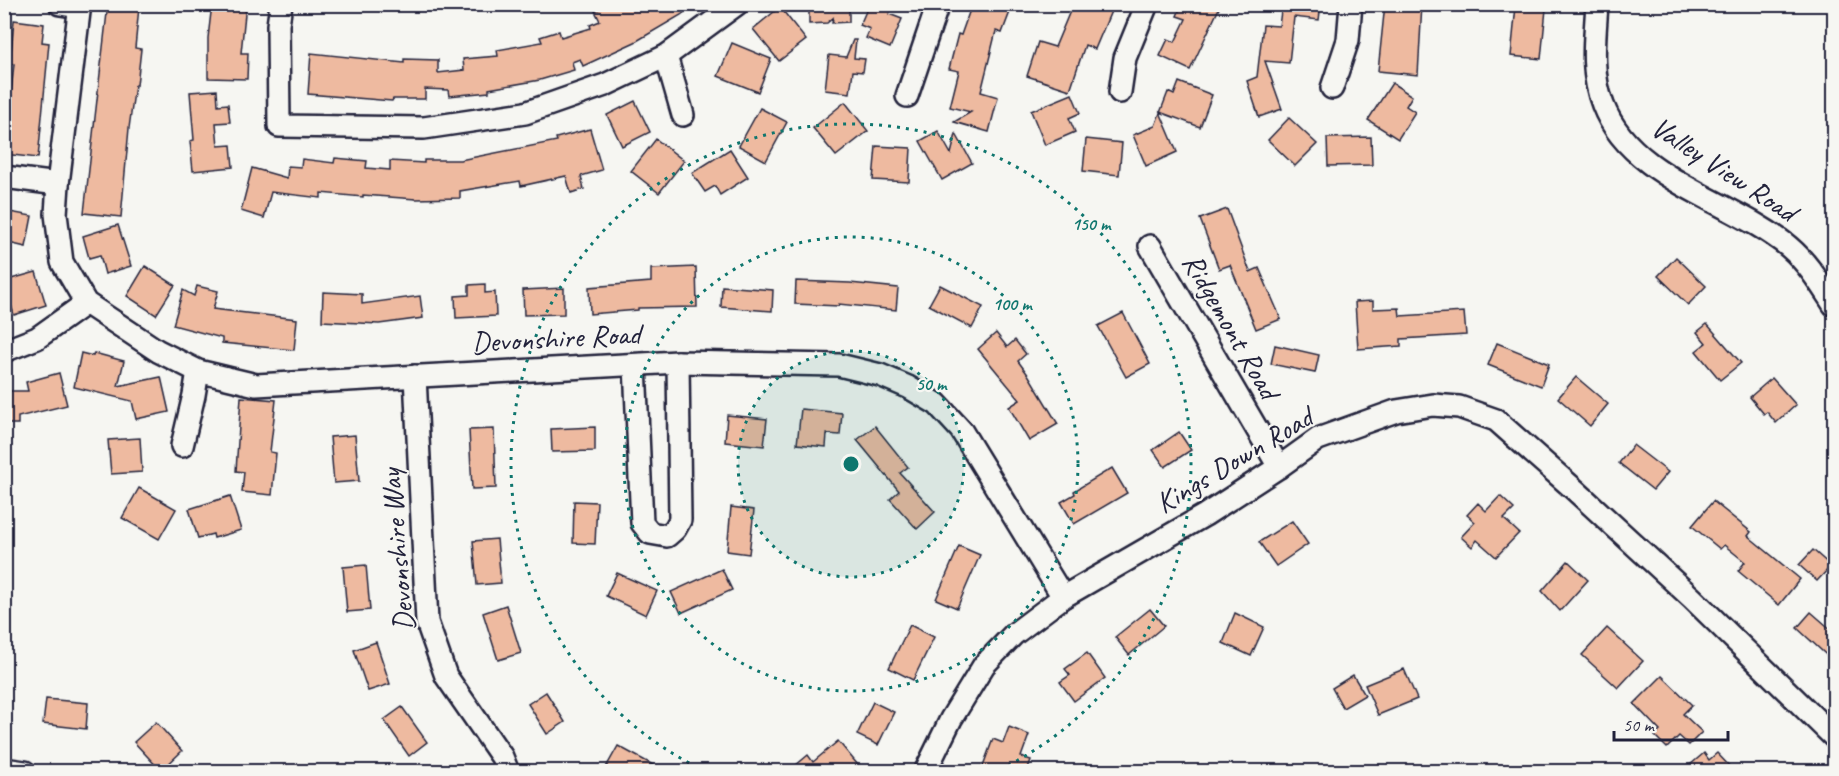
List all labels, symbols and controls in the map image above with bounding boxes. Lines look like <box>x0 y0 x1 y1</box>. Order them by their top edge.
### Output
street label: Valley View Road <box>1644 108 1808 232</box>
text: 150 m <box>1072 213 1112 235</box>
street label: Ridgemont Road <box>1174 246 1290 409</box>
text: 100 m <box>993 293 1033 315</box>
street label: Devonshire Road <box>470 314 646 361</box>
text: 50 m <box>916 373 948 395</box>
street label: Kings Down Road <box>1148 396 1323 522</box>
centre of rings <box>841 454 861 474</box>
street label: Devonshire Way <box>371 464 423 633</box>
scale bar <box>1614 704 1728 742</box>
text: 50 m <box>1623 714 1656 736</box>

